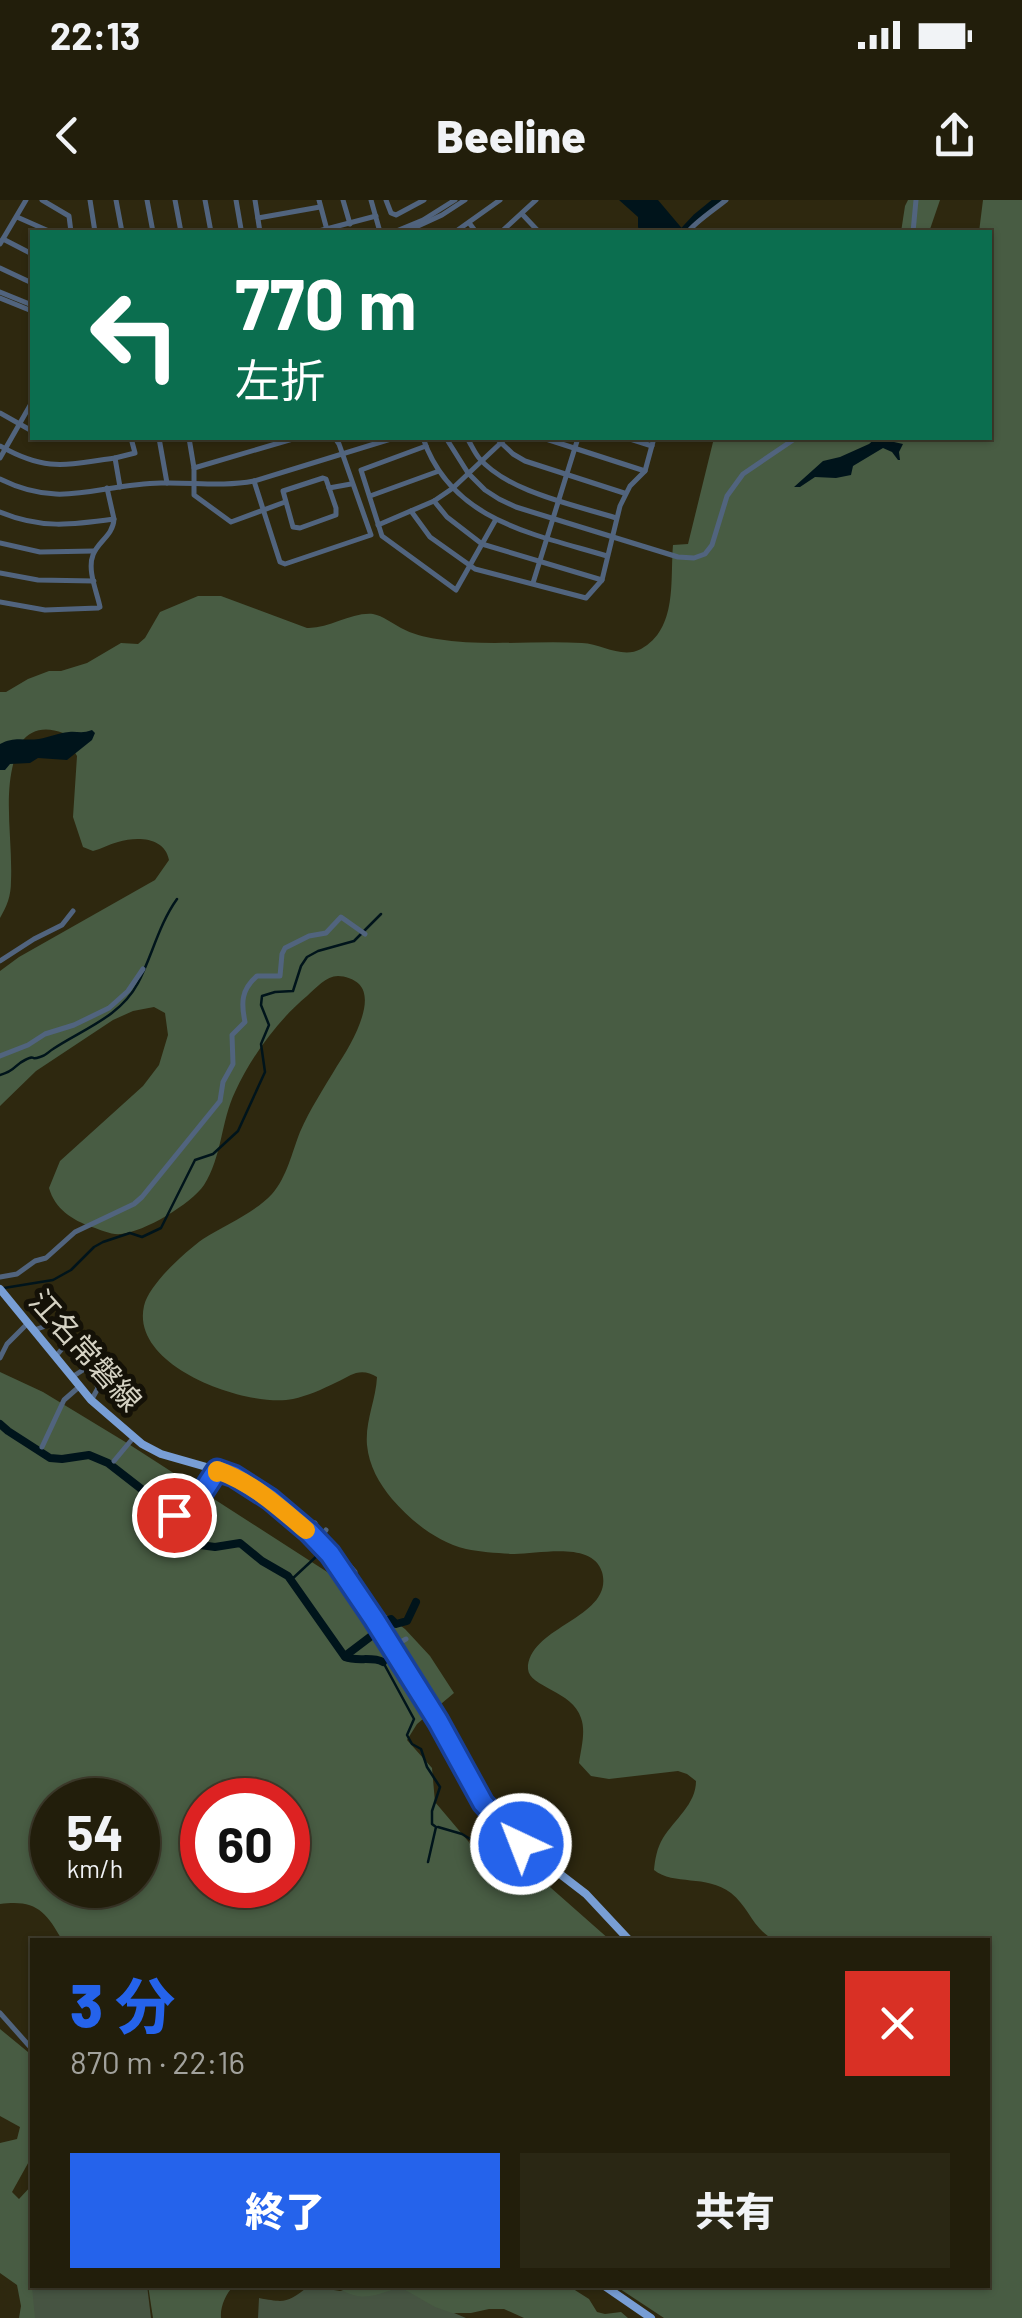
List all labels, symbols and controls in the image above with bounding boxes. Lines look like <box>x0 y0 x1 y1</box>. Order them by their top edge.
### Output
text: 22:13 <box>50 12 140 58</box>
icon: back <box>40 108 95 163</box>
text: Beeline <box>436 108 586 162</box>
icon: share <box>927 108 982 163</box>
text: 770 m <box>235 260 417 344</box>
icon: left <box>70 270 200 400</box>
text: 左折 <box>235 352 325 406</box>
street label: 江名常磐線 <box>23 1282 150 1417</box>
pin <box>132 1473 217 1558</box>
icon: arrive <box>147 1488 202 1543</box>
speed limit sign: 60 <box>180 1778 310 1908</box>
position arrow <box>469 1792 573 1896</box>
text: 54 <box>66 1801 124 1861</box>
text: km/h <box>67 1853 123 1883</box>
text: 3 分 <box>70 1968 175 2040</box>
button: close <box>845 1971 950 2076</box>
text: 870 m · 22:16 <box>70 2042 245 2080</box>
button: 終了 <box>70 2153 500 2268</box>
button: 共有 <box>520 2153 950 2268</box>

